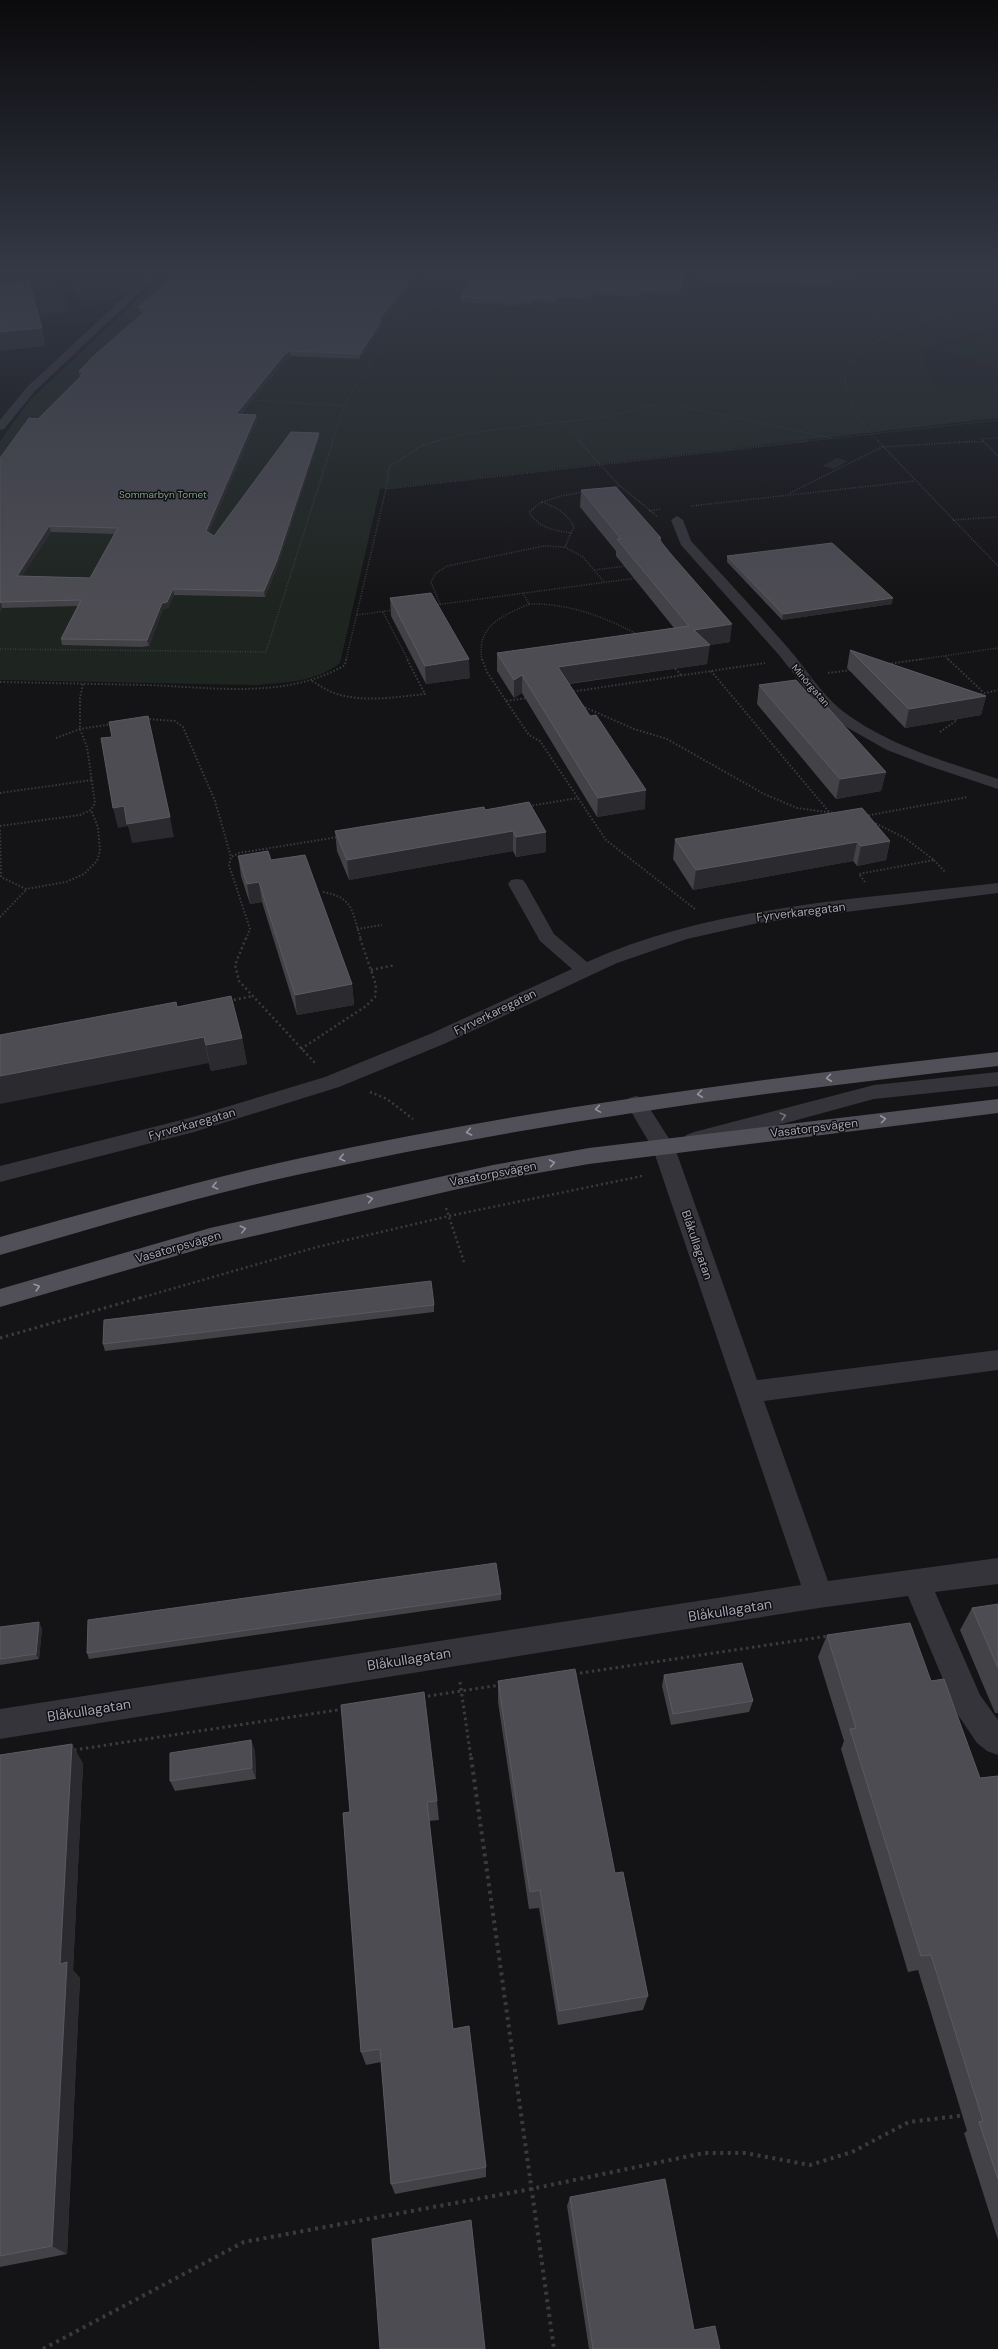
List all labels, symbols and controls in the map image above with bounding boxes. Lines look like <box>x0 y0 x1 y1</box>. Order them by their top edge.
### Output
park label: Sommarbyn Tornet <box>119 488 207 501</box>
street label: Minörgatan <box>789 661 833 709</box>
street label: Fyrverkaregatan <box>756 899 847 925</box>
street label: Fyrverkaregatan <box>451 985 539 1039</box>
one-way arrow <box>826 1073 832 1082</box>
one-way arrow <box>697 1089 703 1098</box>
street label: Fyrverkaregatan <box>147 1104 237 1144</box>
one-way arrow <box>594 1104 601 1113</box>
one-way arrow <box>779 1112 786 1121</box>
street label: Vasatorpsvägen <box>769 1115 859 1141</box>
one-way arrow <box>880 1115 886 1124</box>
one-way arrow <box>466 1127 473 1135</box>
one-way arrow <box>339 1153 345 1161</box>
street label: Vasatorpsvägen <box>448 1158 538 1190</box>
one-way arrow <box>549 1159 555 1167</box>
one-way arrow <box>212 1181 219 1190</box>
one-way arrow <box>367 1196 373 1204</box>
street label: Blåkullagatan <box>678 1208 716 1282</box>
one-way arrow <box>240 1225 247 1234</box>
street label: Vasatorpsvägen <box>133 1227 223 1267</box>
one-way arrow <box>34 1283 41 1292</box>
street label: Blåkullagatan <box>687 1595 773 1625</box>
street label: Blåkullagatan <box>366 1644 452 1674</box>
street label: Blåkullagatan <box>46 1695 132 1725</box>

